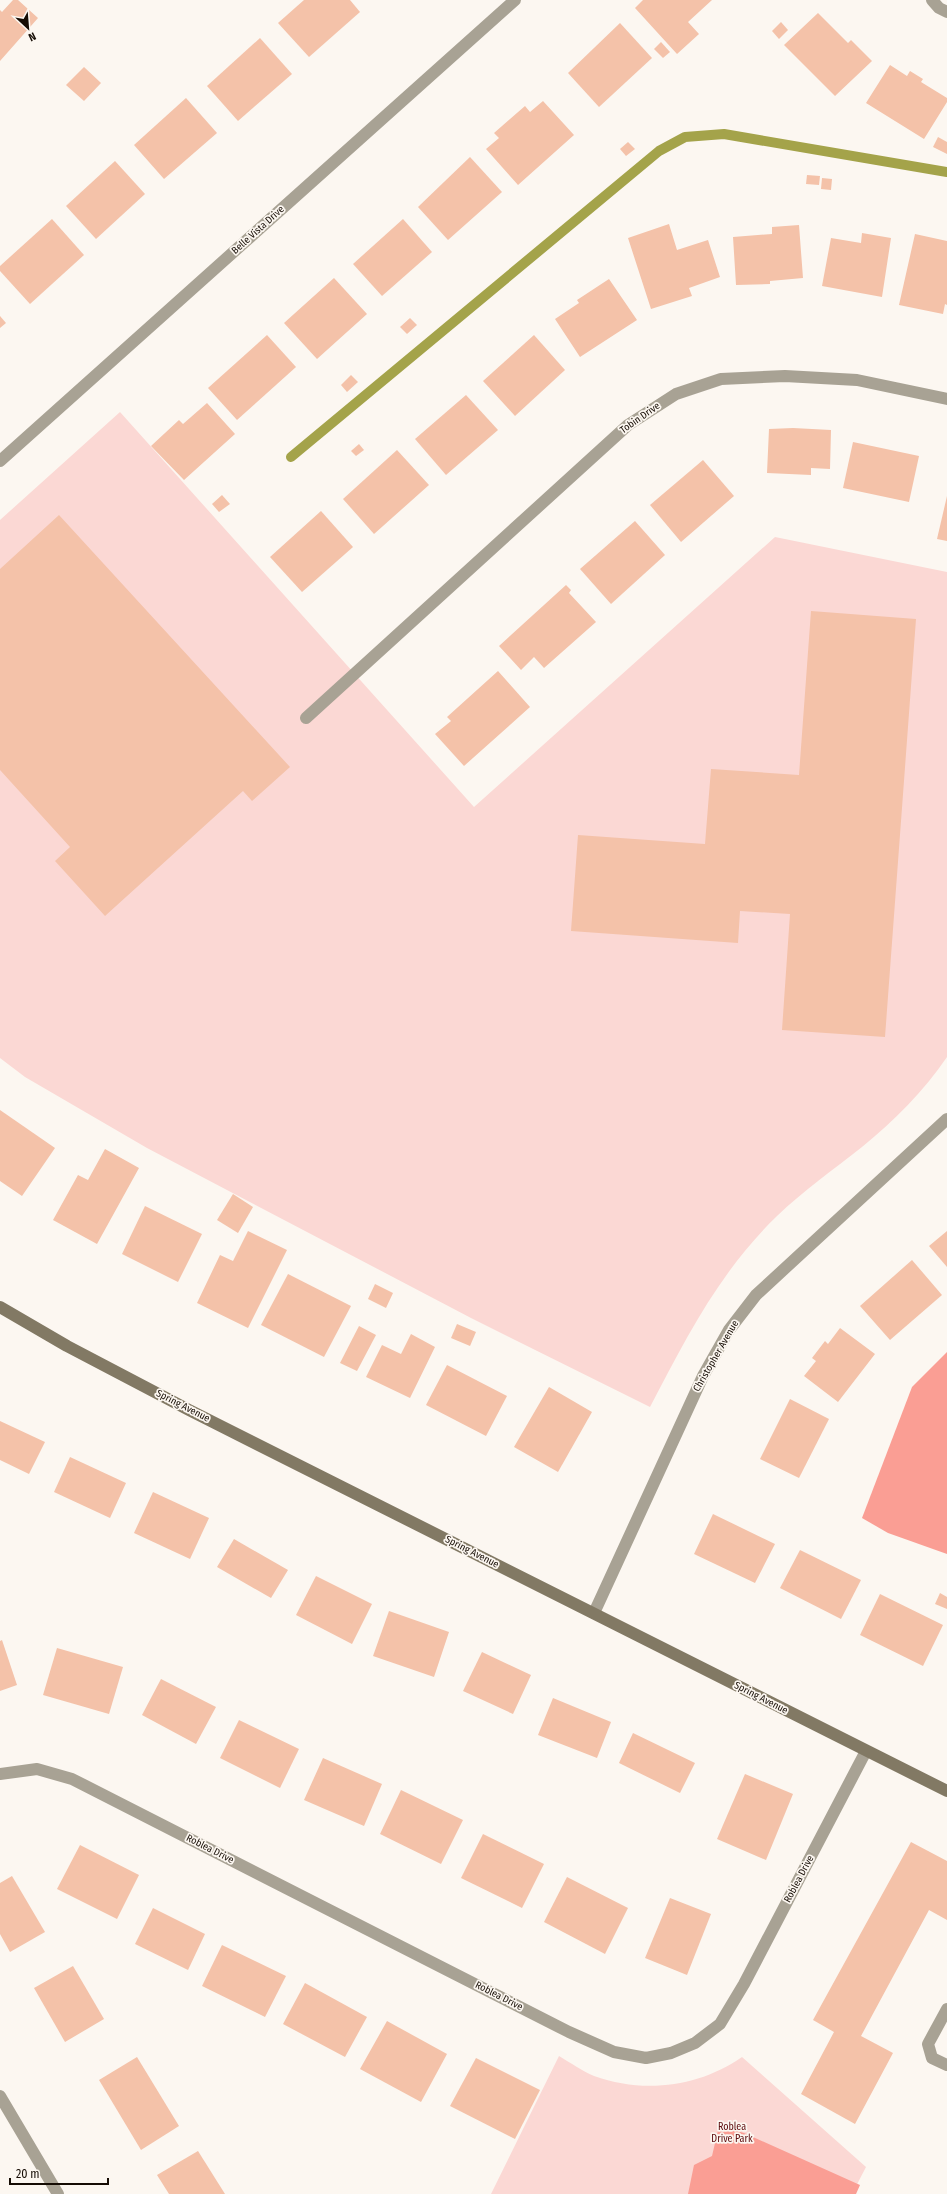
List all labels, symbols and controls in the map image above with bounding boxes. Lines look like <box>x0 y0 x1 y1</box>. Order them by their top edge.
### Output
north arrow <box>8 8 48 48</box>
text: N <box>26 29 38 44</box>
street label: Belle Vista Drive <box>229 203 287 257</box>
street label: Tobin Drive <box>618 400 662 436</box>
street label: Christopher Avenue <box>691 1318 741 1394</box>
street label: Spring Avenue <box>154 1387 212 1425</box>
street label: Spring Avenue <box>443 1533 501 1571</box>
street label: Spring Avenue <box>732 1679 790 1717</box>
street label: Roblea Drive <box>184 1832 236 1866</box>
street label: Roblea Drive <box>782 1853 816 1905</box>
street label: Roblea Drive <box>473 1979 525 2013</box>
park label: Roblea Drive Park <box>711 2121 753 2145</box>
scale bar <box>10 2160 108 2186</box>
text: 20 m <box>16 2167 40 2181</box>

